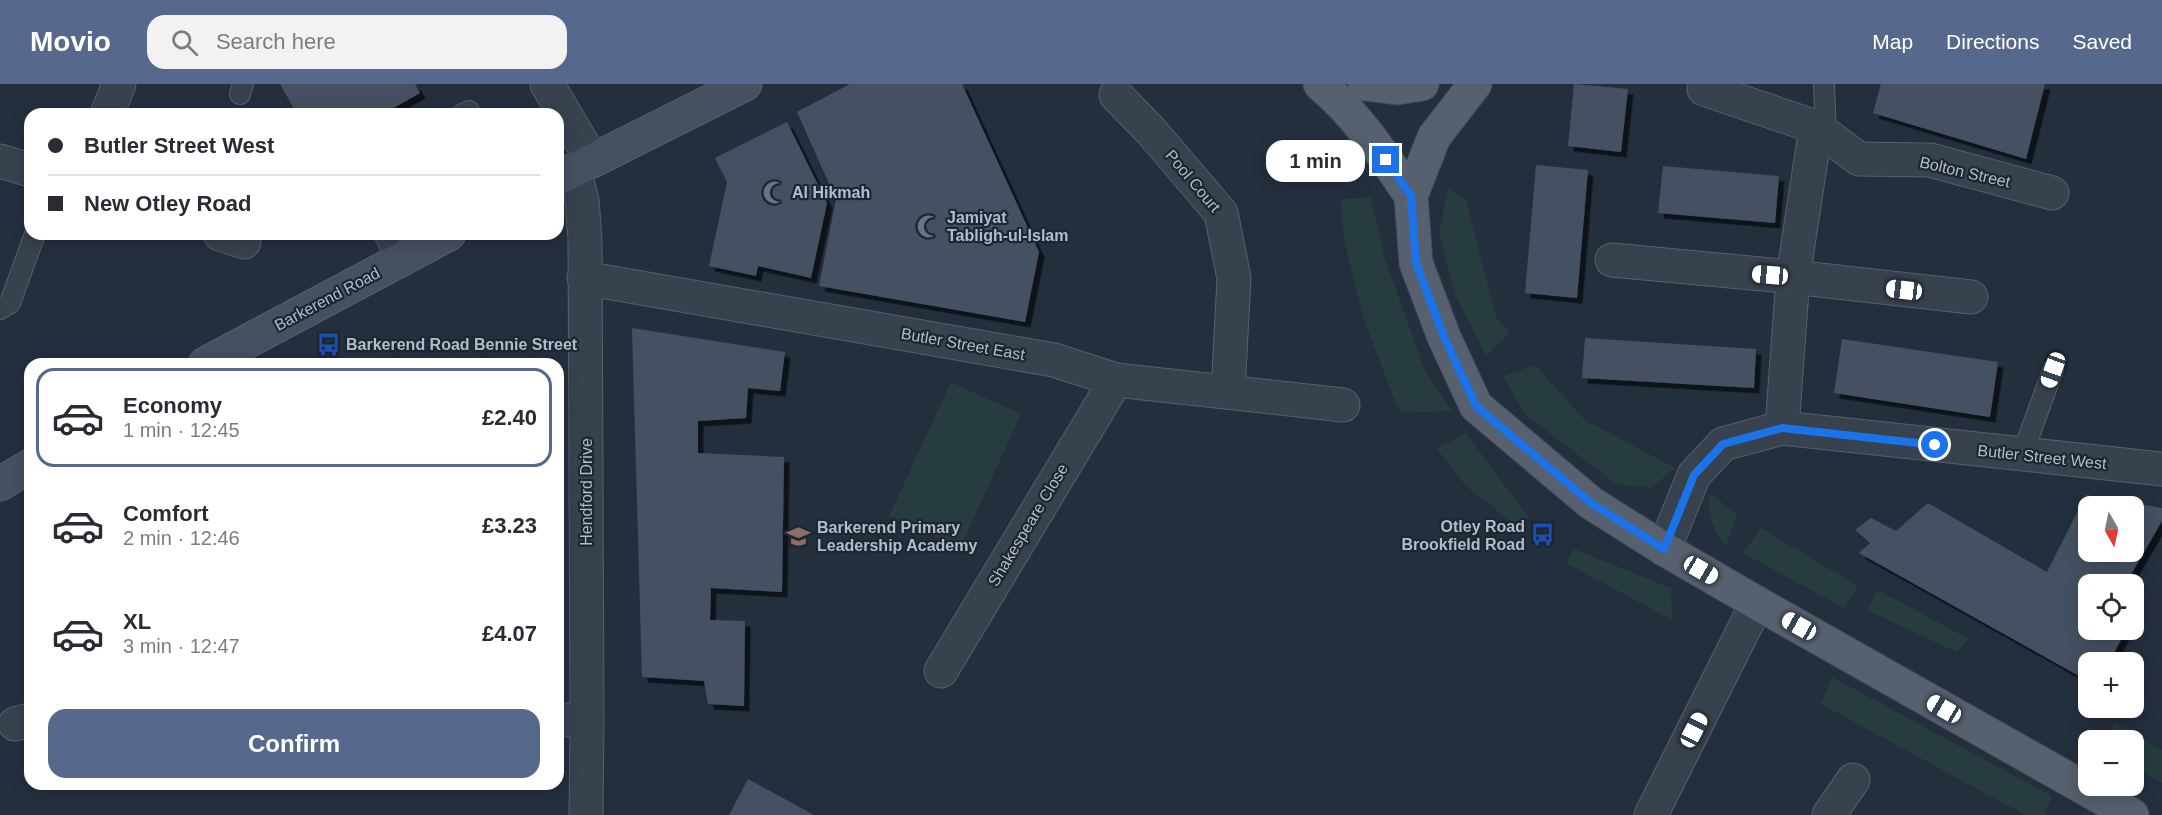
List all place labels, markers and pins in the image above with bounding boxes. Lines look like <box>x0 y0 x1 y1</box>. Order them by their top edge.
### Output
mosque icon: Al Hikmah <box>761 179 787 205</box>
place label: Al Hikmah <box>792 184 870 201</box>
place label: Jamiyat Tabligh-ul-Islam <box>947 209 1068 244</box>
mosque icon: Jamiyat Tabligh-ul-Islam <box>916 213 942 239</box>
bus stop icon: Barkerend Road Bennie Street <box>315 331 341 357</box>
place label: Barkerend Road Bennie Street <box>346 336 578 353</box>
place label: Otley Road Brookfield Road <box>1401 518 1525 553</box>
place label: Barkerend Primary Leadership Academy <box>817 519 977 554</box>
bus stop icon: Otley Road Brookfield Road <box>1530 522 1556 548</box>
school or university icon: Barkerend Primary Leadership Academy <box>786 523 812 549</box>

